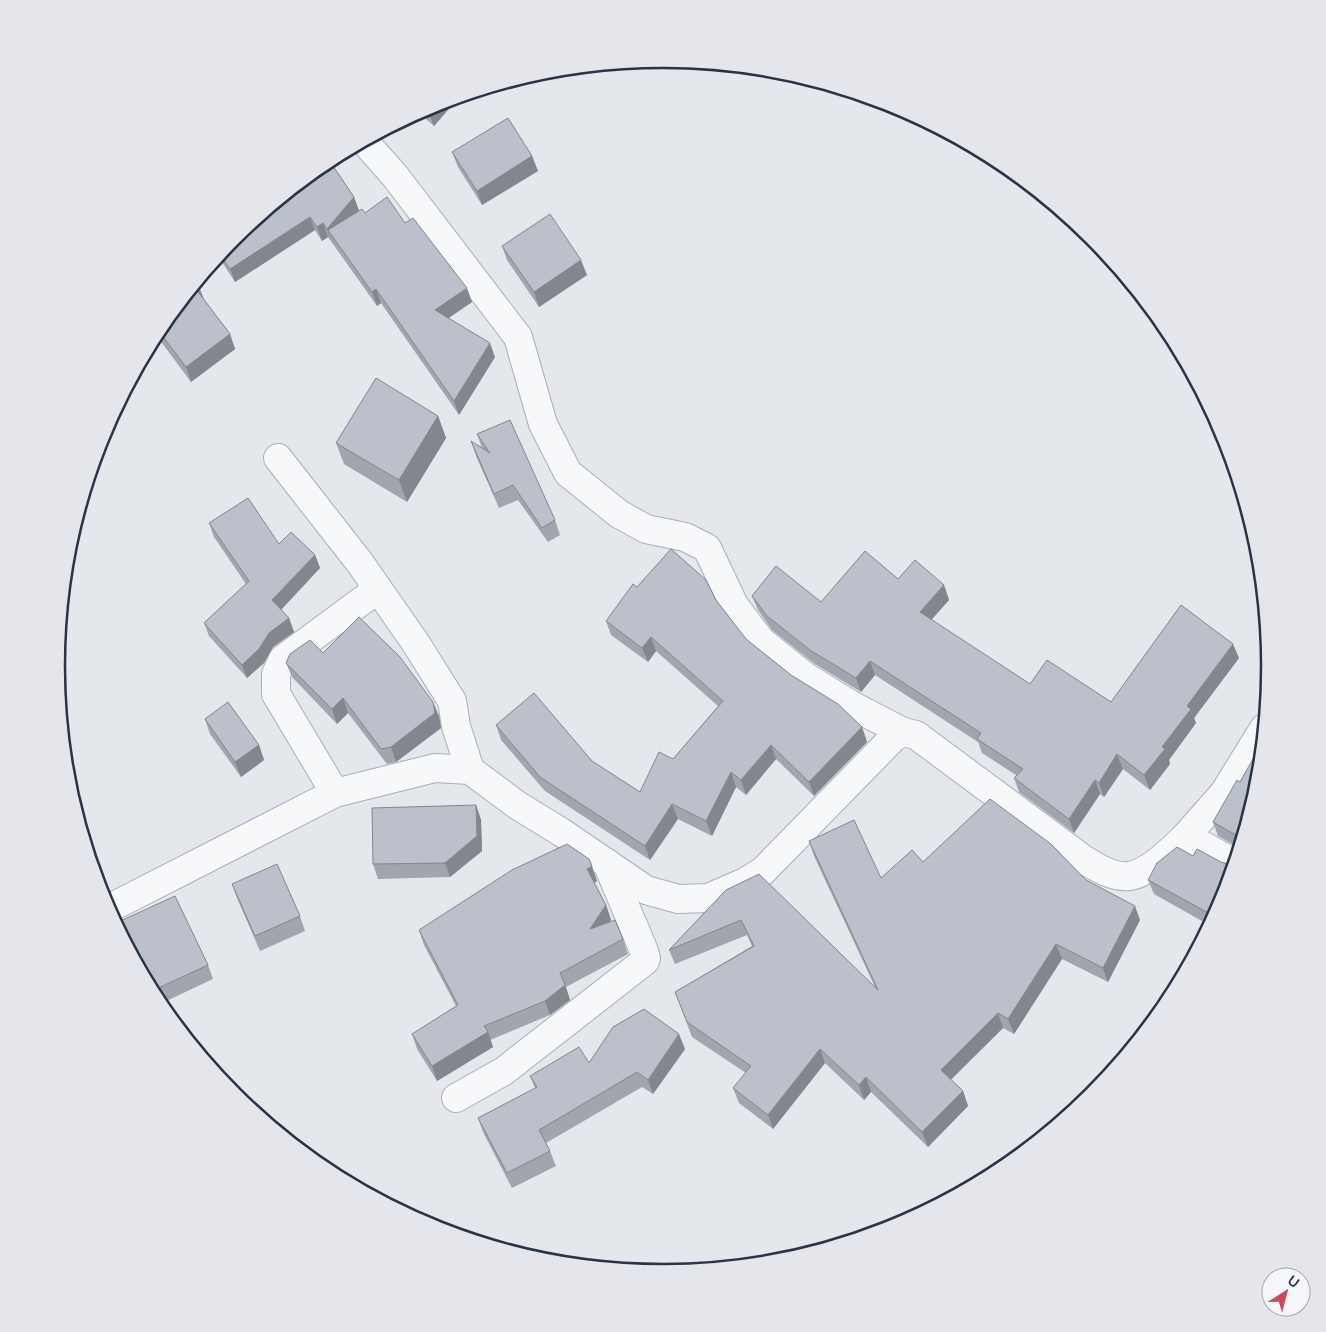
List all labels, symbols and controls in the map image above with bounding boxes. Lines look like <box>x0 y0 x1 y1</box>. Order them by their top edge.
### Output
north arrow <box>1261 1267 1311 1317</box>
text: U <box>1284 1271 1303 1293</box>

